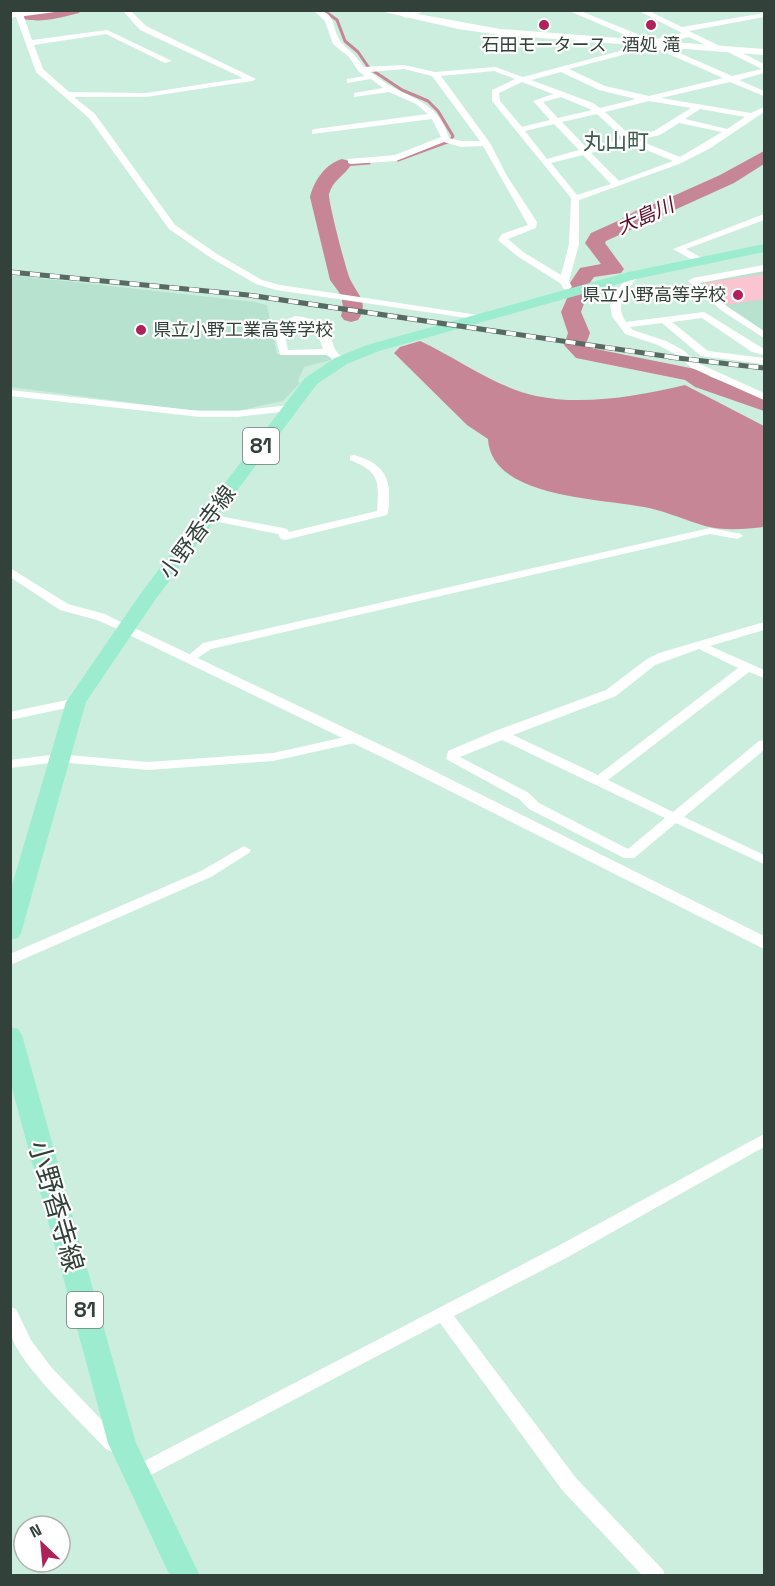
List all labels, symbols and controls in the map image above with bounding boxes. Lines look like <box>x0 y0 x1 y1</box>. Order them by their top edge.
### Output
marker: 石田モータース <box>537 18 551 32</box>
marker: 酒処 滝 <box>644 18 658 32</box>
place label: 石田モータース <box>481 33 607 56</box>
place label: 酒処 滝 <box>622 33 680 56</box>
district label: 丸山町 <box>583 127 649 155</box>
water label: 大島川 <box>612 191 680 240</box>
place label: 県立小野高等学校 <box>582 283 726 306</box>
marker: 県立小野高等学校 <box>731 288 745 302</box>
place label: 県立小野工業高等学校 <box>153 318 333 341</box>
marker: 県立小野工業高等学校 <box>134 323 148 337</box>
road number: 81 <box>243 428 279 464</box>
street label: 小野香寺線 <box>153 480 241 584</box>
street label: 小野香寺線 <box>21 1136 92 1276</box>
road number: 81 <box>67 1292 103 1328</box>
north arrow <box>12 1514 72 1574</box>
text: N <box>26 1519 45 1543</box>

